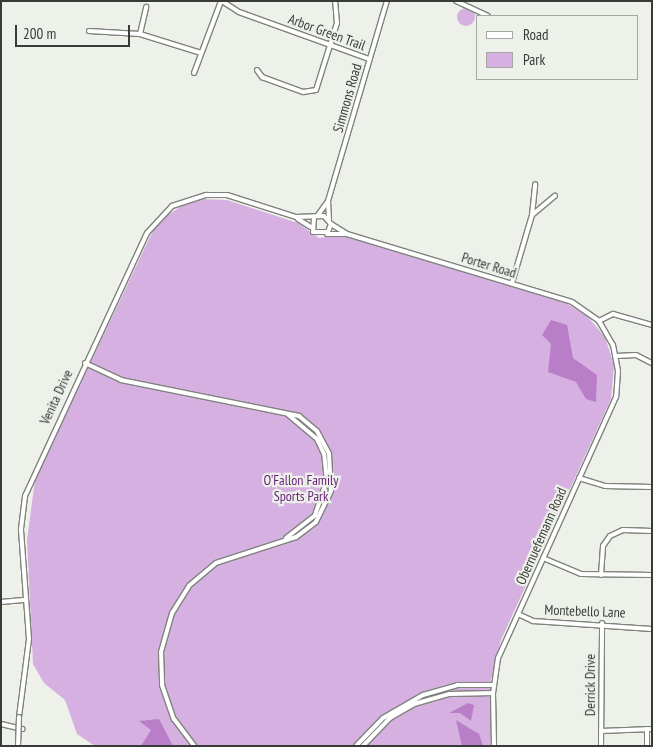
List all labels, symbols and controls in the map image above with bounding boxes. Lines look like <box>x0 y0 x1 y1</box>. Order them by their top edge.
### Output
street label: Arbor Green Trail <box>286 10 368 54</box>
scale bar <box>18 15 132 47</box>
legend <box>476 15 638 80</box>
text: 200 m <box>23 24 56 43</box>
text: Road <box>523 25 549 44</box>
text: Park <box>523 50 545 69</box>
street label: Simmons Road <box>329 62 365 134</box>
street label: Porter Road <box>460 249 518 281</box>
street label: Venita Drive <box>36 367 76 427</box>
park label: O'Fallon Family Sports Park <box>264 472 338 504</box>
street label: Obernuefemann Road <box>512 485 570 587</box>
street label: Montebello Lane <box>544 601 626 621</box>
street label: Derrick Drive <box>582 654 598 716</box>

